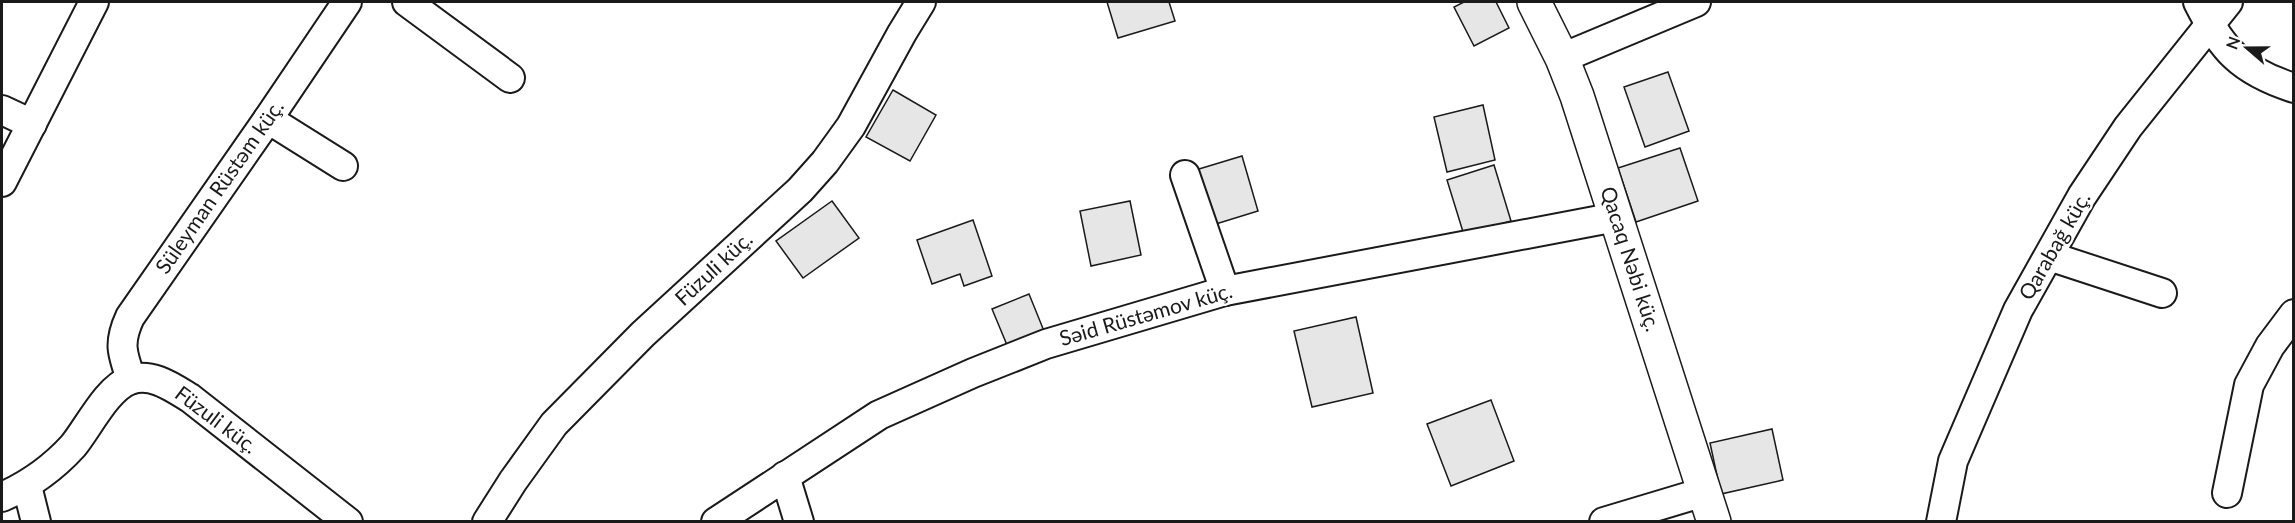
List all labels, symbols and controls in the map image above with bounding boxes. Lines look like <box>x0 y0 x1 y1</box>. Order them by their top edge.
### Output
north arrow <box>2217 18 2277 78</box>
text: N <box>2221 34 2243 52</box>
street label: Süleyman Rüstəm küç. <box>149 94 288 278</box>
street label: Qacaq Nəbi küç. <box>1596 183 1667 334</box>
street label: Qarabağ küç. <box>2013 187 2095 304</box>
street label: Füzuli küç. <box>669 226 757 310</box>
street label: Səid Rüstəmov küç. <box>1056 277 1235 350</box>
street label: Füzuli küç. <box>171 380 263 458</box>

